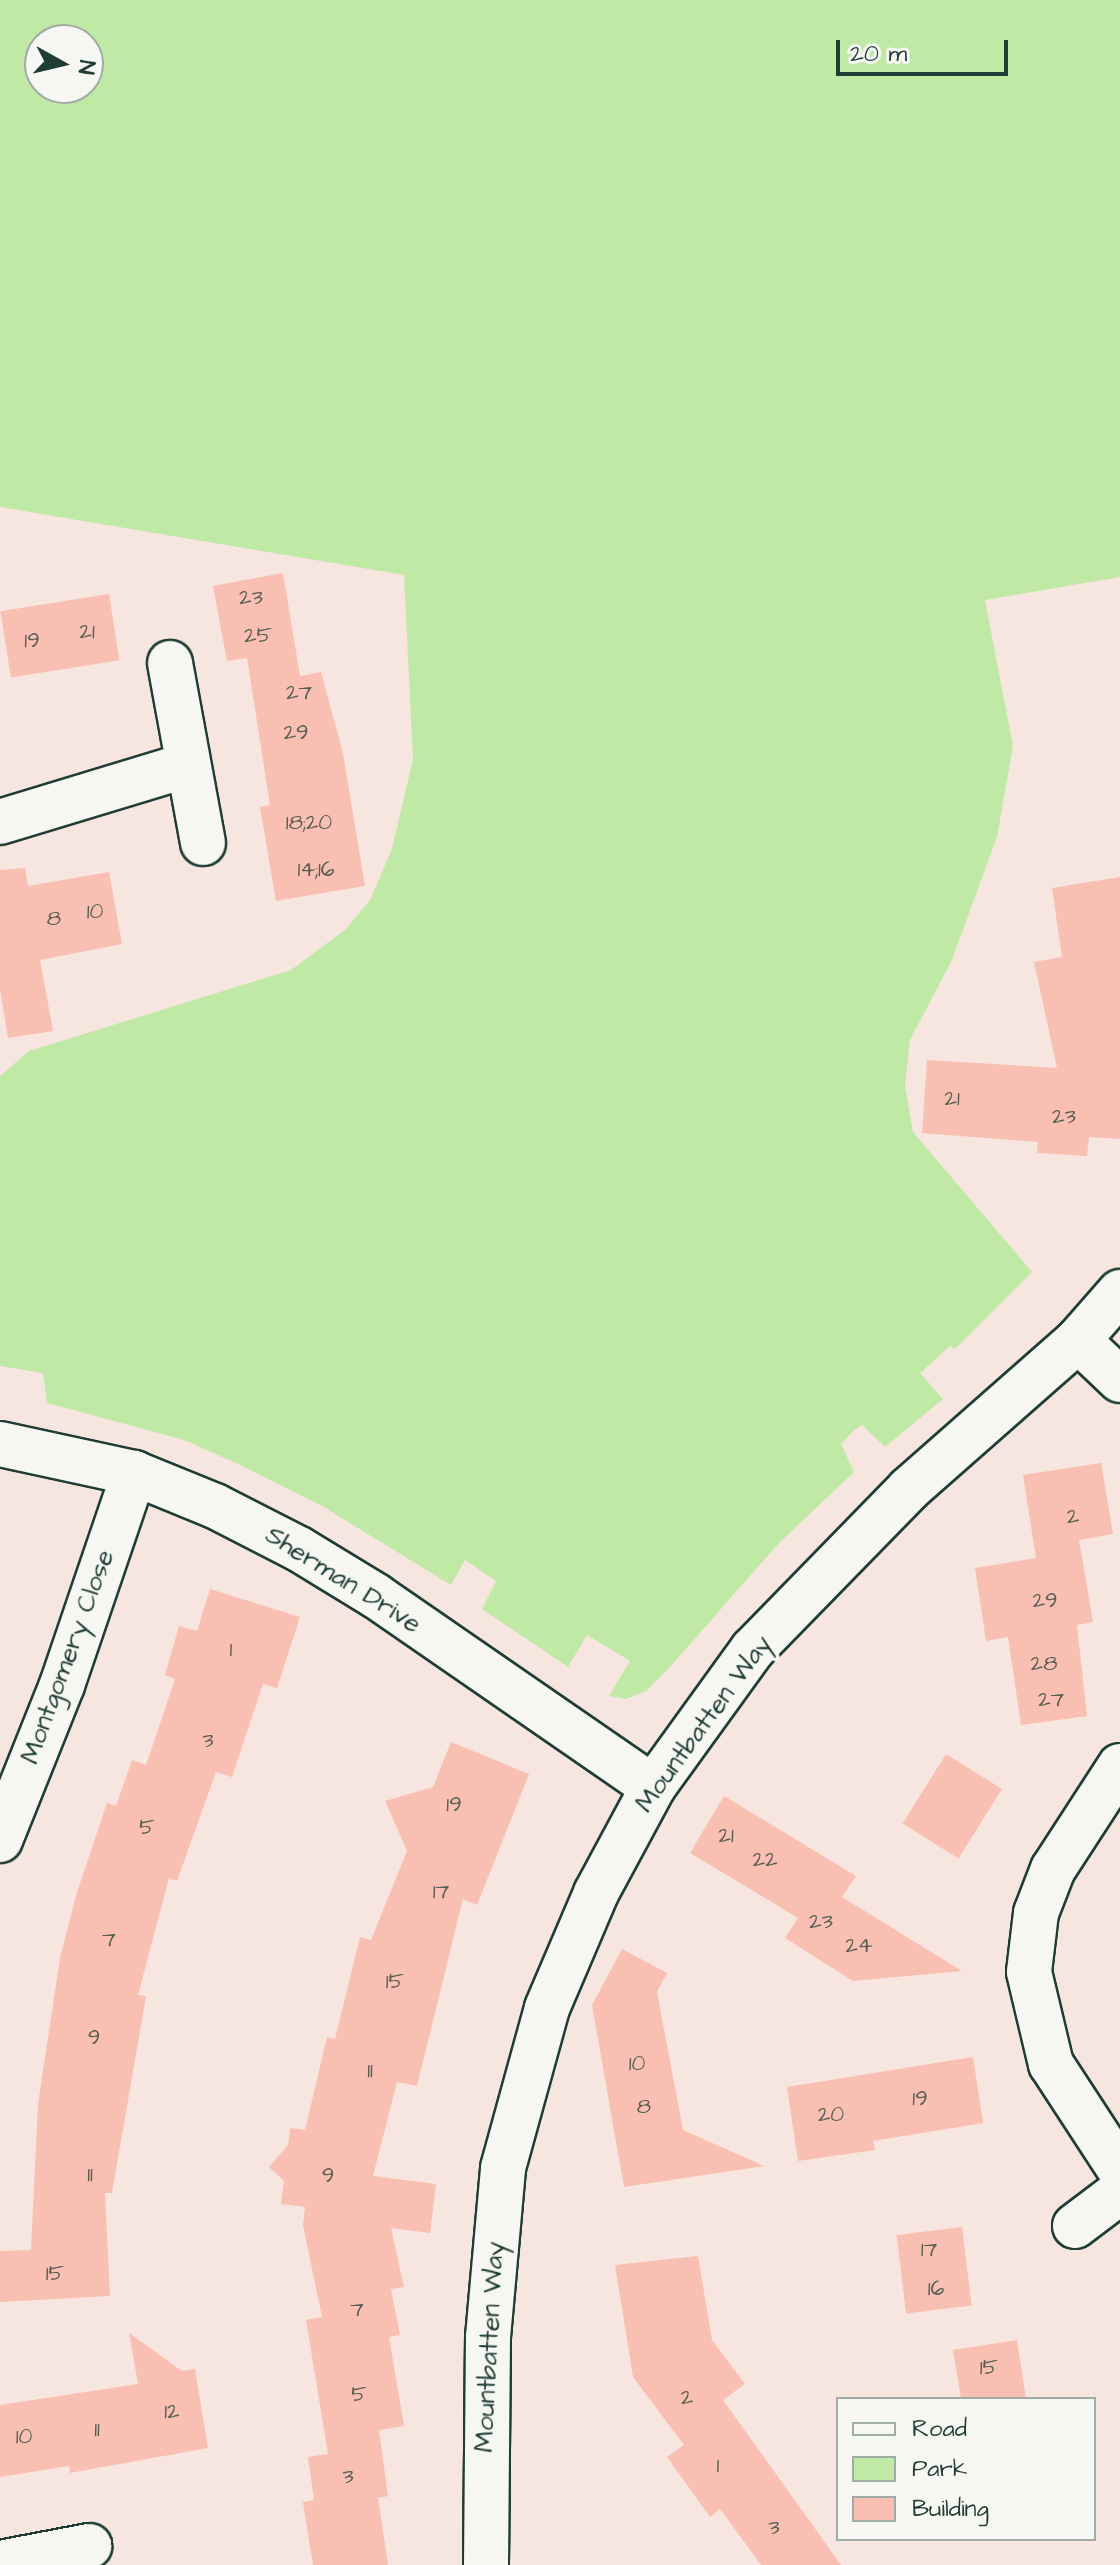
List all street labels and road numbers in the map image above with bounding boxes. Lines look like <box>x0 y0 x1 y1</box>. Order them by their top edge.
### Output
street label: Sherman Drive <box>259 1520 427 1640</box>
street label: Montgomery Close <box>15 1546 121 1768</box>
street label: Mountbatten Way <box>629 1629 779 1819</box>
street label: Mountbatten Way <box>469 2241 511 2453</box>

